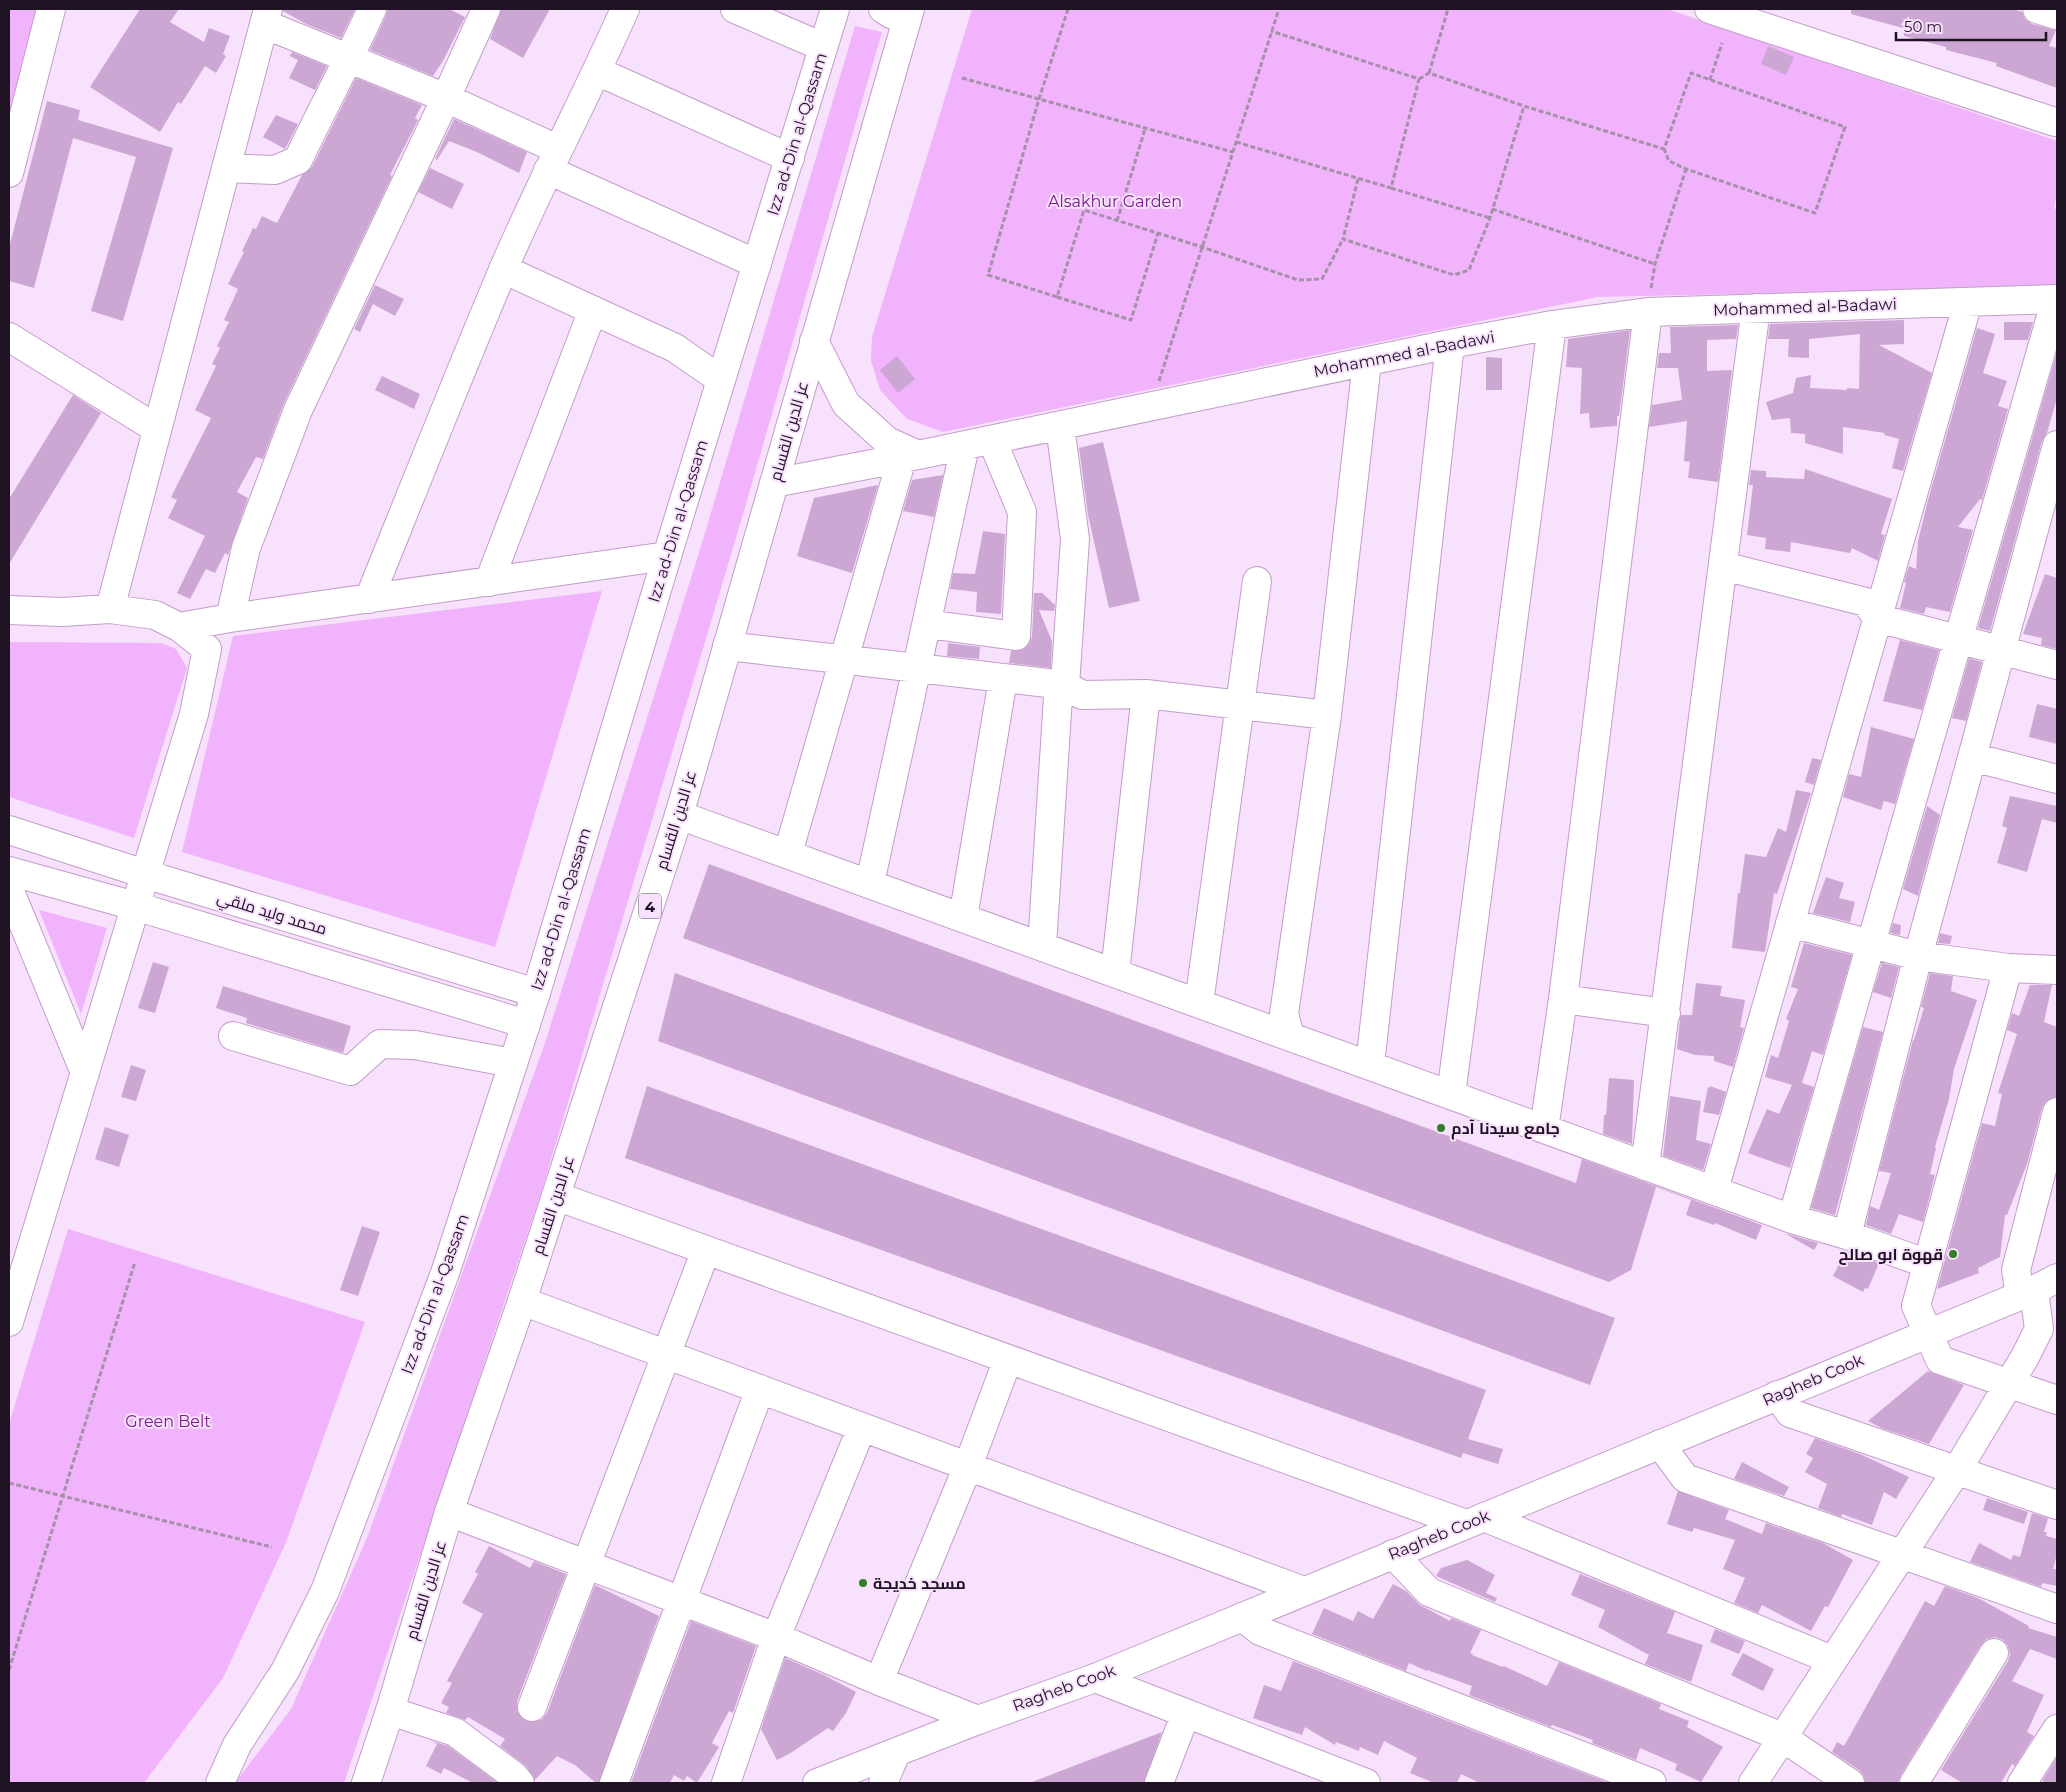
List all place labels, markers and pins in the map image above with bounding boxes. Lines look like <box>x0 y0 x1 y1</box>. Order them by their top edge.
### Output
place label: جامع سيدنا آدم <box>1451 1119 1560 1140</box>
marker: جامع سيدنا آدم <box>1435 1122 1447 1134</box>
place label: قهوة ابو صالح <box>1839 1245 1943 1265</box>
marker: قهوة ابو صالح <box>1947 1248 1959 1260</box>
place label: مسجد خديجة <box>873 1574 966 1593</box>
marker: مسجد خديجة <box>857 1577 869 1589</box>

